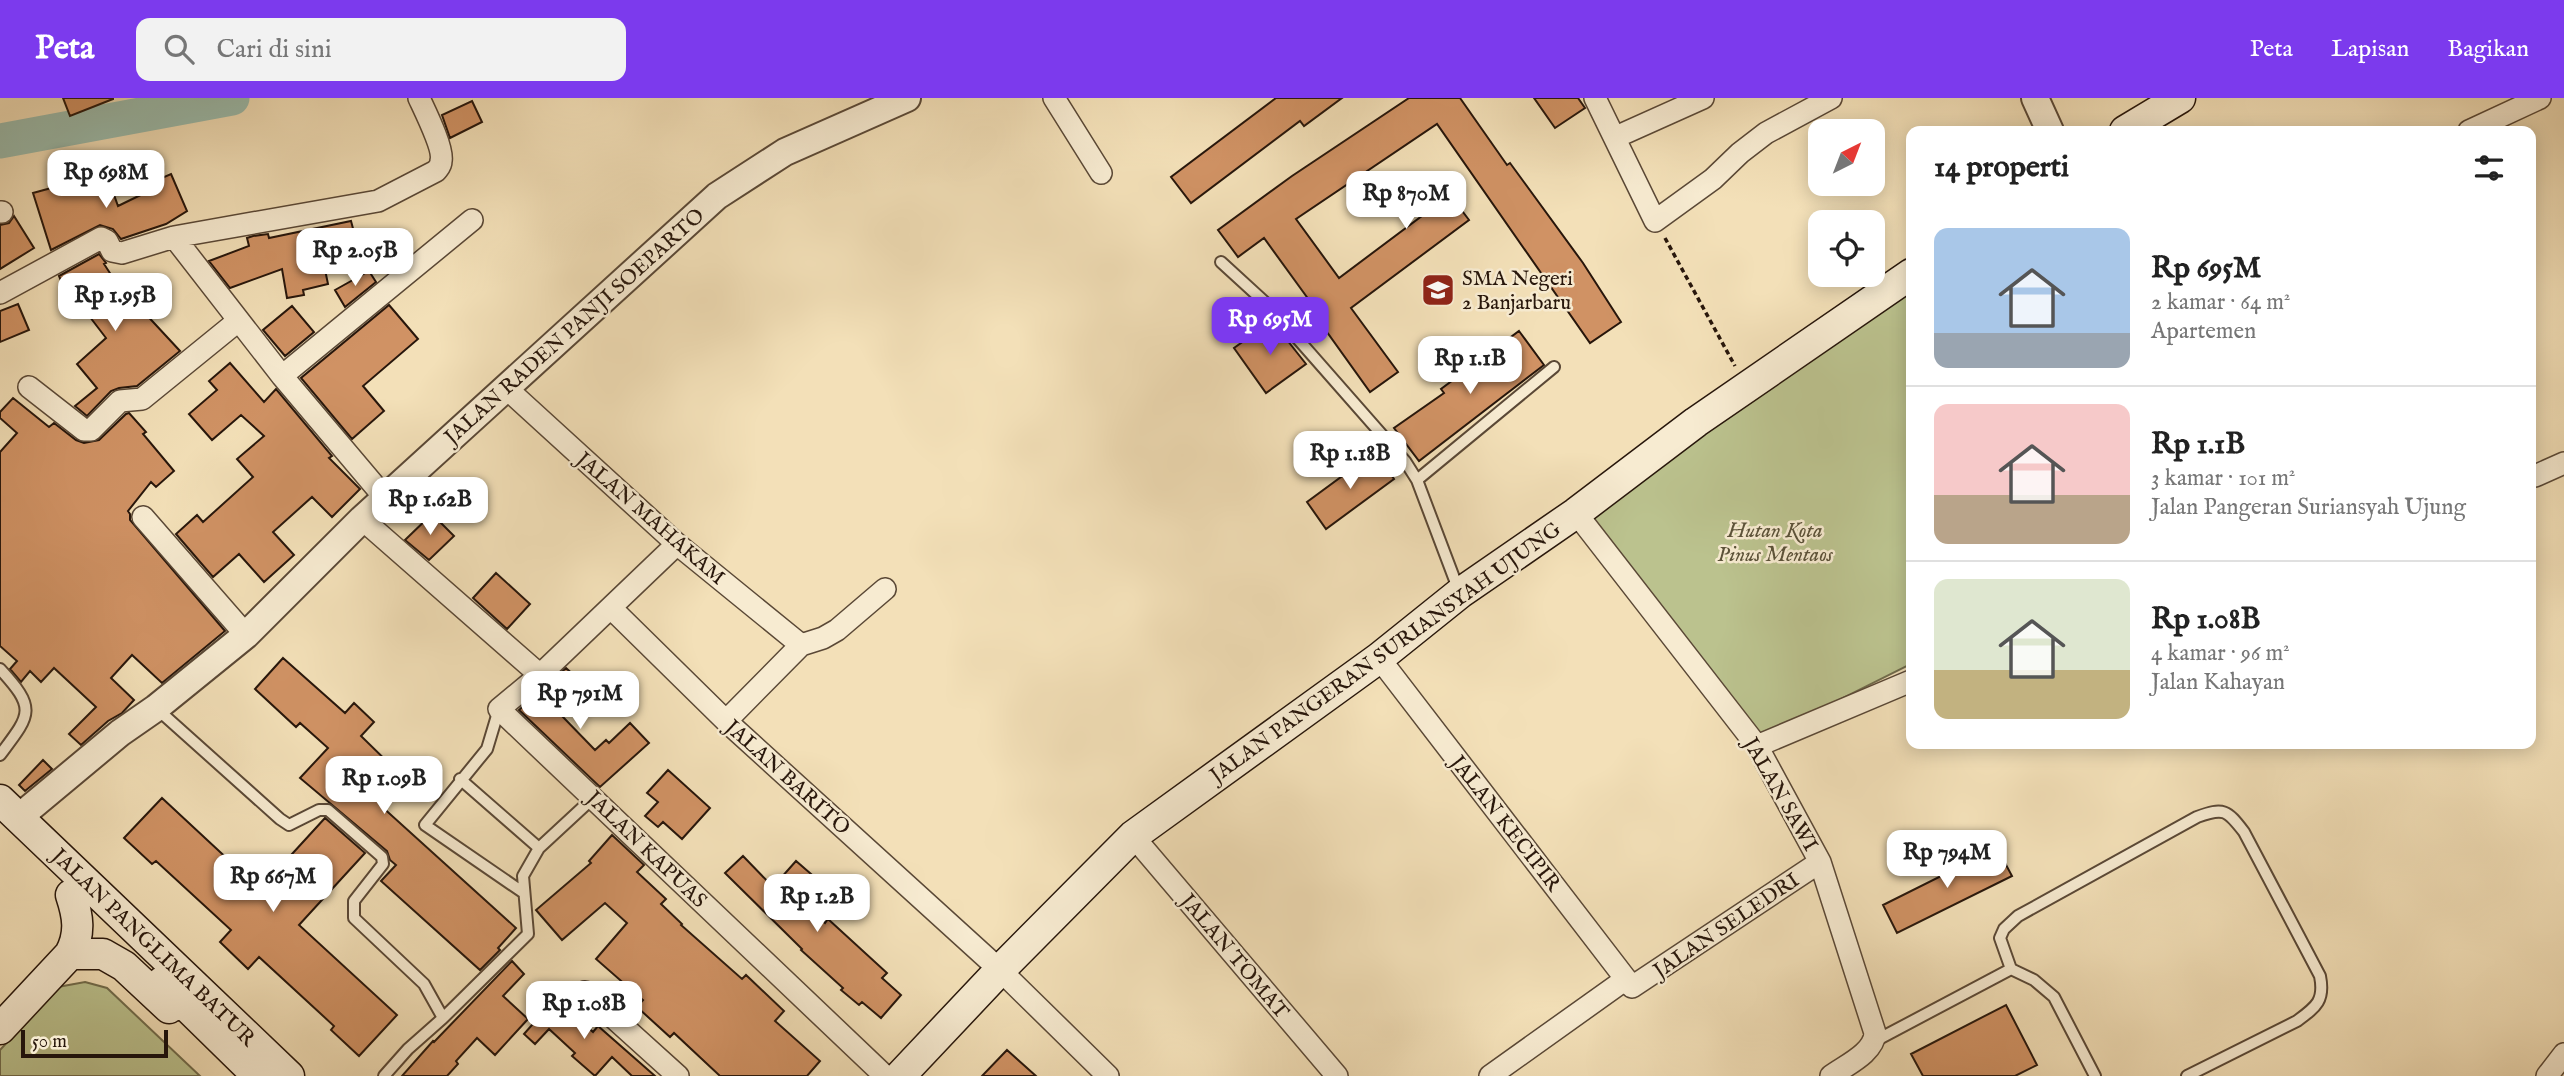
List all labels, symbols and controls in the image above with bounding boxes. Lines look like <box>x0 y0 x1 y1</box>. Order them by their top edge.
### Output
search box <box>136 18 626 81</box>
text: Peta <box>35 28 94 70</box>
icon: search <box>160 30 198 68</box>
text: Cari di sini <box>216 33 332 66</box>
text: Peta <box>2250 34 2293 65</box>
text: Lapisan <box>2331 34 2409 65</box>
text: Bagikan <box>2447 34 2529 65</box>
north arrow <box>1808 119 1885 196</box>
map controls <box>1808 119 1885 287</box>
text: 14 properti <box>1934 149 2069 187</box>
icon: filters <box>2470 149 2508 187</box>
pin: Rp 698M <box>41 150 171 210</box>
text: Rp 698M <box>63 158 149 187</box>
pin: Rp 870M <box>1341 172 1471 231</box>
text: Rp 870M <box>1362 179 1450 208</box>
street label: JALAN RADEN PANJI SOEPARTO <box>438 203 711 453</box>
button: locate <box>1808 210 1885 287</box>
pin: Rp 2.05B <box>283 228 427 288</box>
text: Rp 2.05B <box>312 236 398 265</box>
text: Rp 695M <box>2151 250 2261 288</box>
icon: home <box>1990 256 2074 340</box>
place label: SMA Negeri 2 Banjarbaru <box>1462 266 1573 317</box>
school or university icon: SMA Negeri 2 Banjarbaru <box>1419 271 1457 309</box>
pin: Rp 1.95B <box>43 274 187 333</box>
text: Rp 1.95B <box>74 281 156 310</box>
text: 2 kamar · 64 m² <box>2151 288 2291 317</box>
pin: Rp 695M <box>1205 298 1335 357</box>
text: Rp 695M <box>1228 305 1312 334</box>
text: Apartemen <box>2151 317 2256 346</box>
pin: Rp 1.1B <box>1405 336 1535 396</box>
text: Rp 1.1B <box>1434 344 1506 373</box>
text: Rp 1.1B <box>2151 426 2245 464</box>
pin: Rp 1.18B <box>1278 432 1422 491</box>
icon: home <box>1990 432 2074 516</box>
text: Rp 1.18B <box>1309 439 1391 468</box>
street label: JALAN MAHAKAM <box>568 445 731 592</box>
text: 3 kamar · 101 m² <box>2151 464 2296 493</box>
pin: Rp 1.62B <box>358 478 502 537</box>
text: Rp 1.62B <box>388 485 472 514</box>
text: Jalan Pangeran Suriansyah Ujung <box>2151 493 2466 522</box>
street label: JALAN PANGERAN SURIANSYAH UJUNG <box>1203 516 1567 791</box>
park label: Hutan Kota Pinus Mentaos <box>1717 518 1834 569</box>
text: Rp 1.08B <box>2151 601 2260 639</box>
icon: home <box>1990 607 2074 691</box>
text: 4 kamar · 96 m² <box>2151 639 2290 668</box>
text: Jalan Kahayan <box>2151 668 2285 697</box>
pin: Rp 791M <box>515 672 645 731</box>
text: Rp 791M <box>537 679 623 708</box>
street label: JALAN BARITO <box>717 713 855 842</box>
street label: JALAN SAWI <box>1735 731 1823 857</box>
street label: JALAN KECIPIR <box>1442 749 1567 898</box>
pin: Rp 1.09B <box>312 756 456 816</box>
text: Rp 1.09B <box>342 764 426 793</box>
street label: JALAN KAPUAS <box>578 784 712 914</box>
pin: Rp 794M <box>1882 830 2012 890</box>
text: Rp 794M <box>1903 838 1991 867</box>
street label: JALAN PANGLIMA BATUR <box>44 842 262 1054</box>
pin: Rp 667M <box>208 854 338 914</box>
text: Rp 667M <box>230 862 316 891</box>
street label: JALAN SELEDRI <box>1647 867 1805 986</box>
pin: Rp 1.2B <box>752 874 882 934</box>
text: Rp 1.2B <box>780 882 854 911</box>
street label: JALAN TOMAT <box>1172 887 1295 1026</box>
pin: Rp 1.08B <box>512 982 656 1041</box>
text: Rp 1.08B <box>542 989 626 1018</box>
scale bar <box>21 1027 168 1059</box>
text: 50 m <box>32 1030 67 1054</box>

